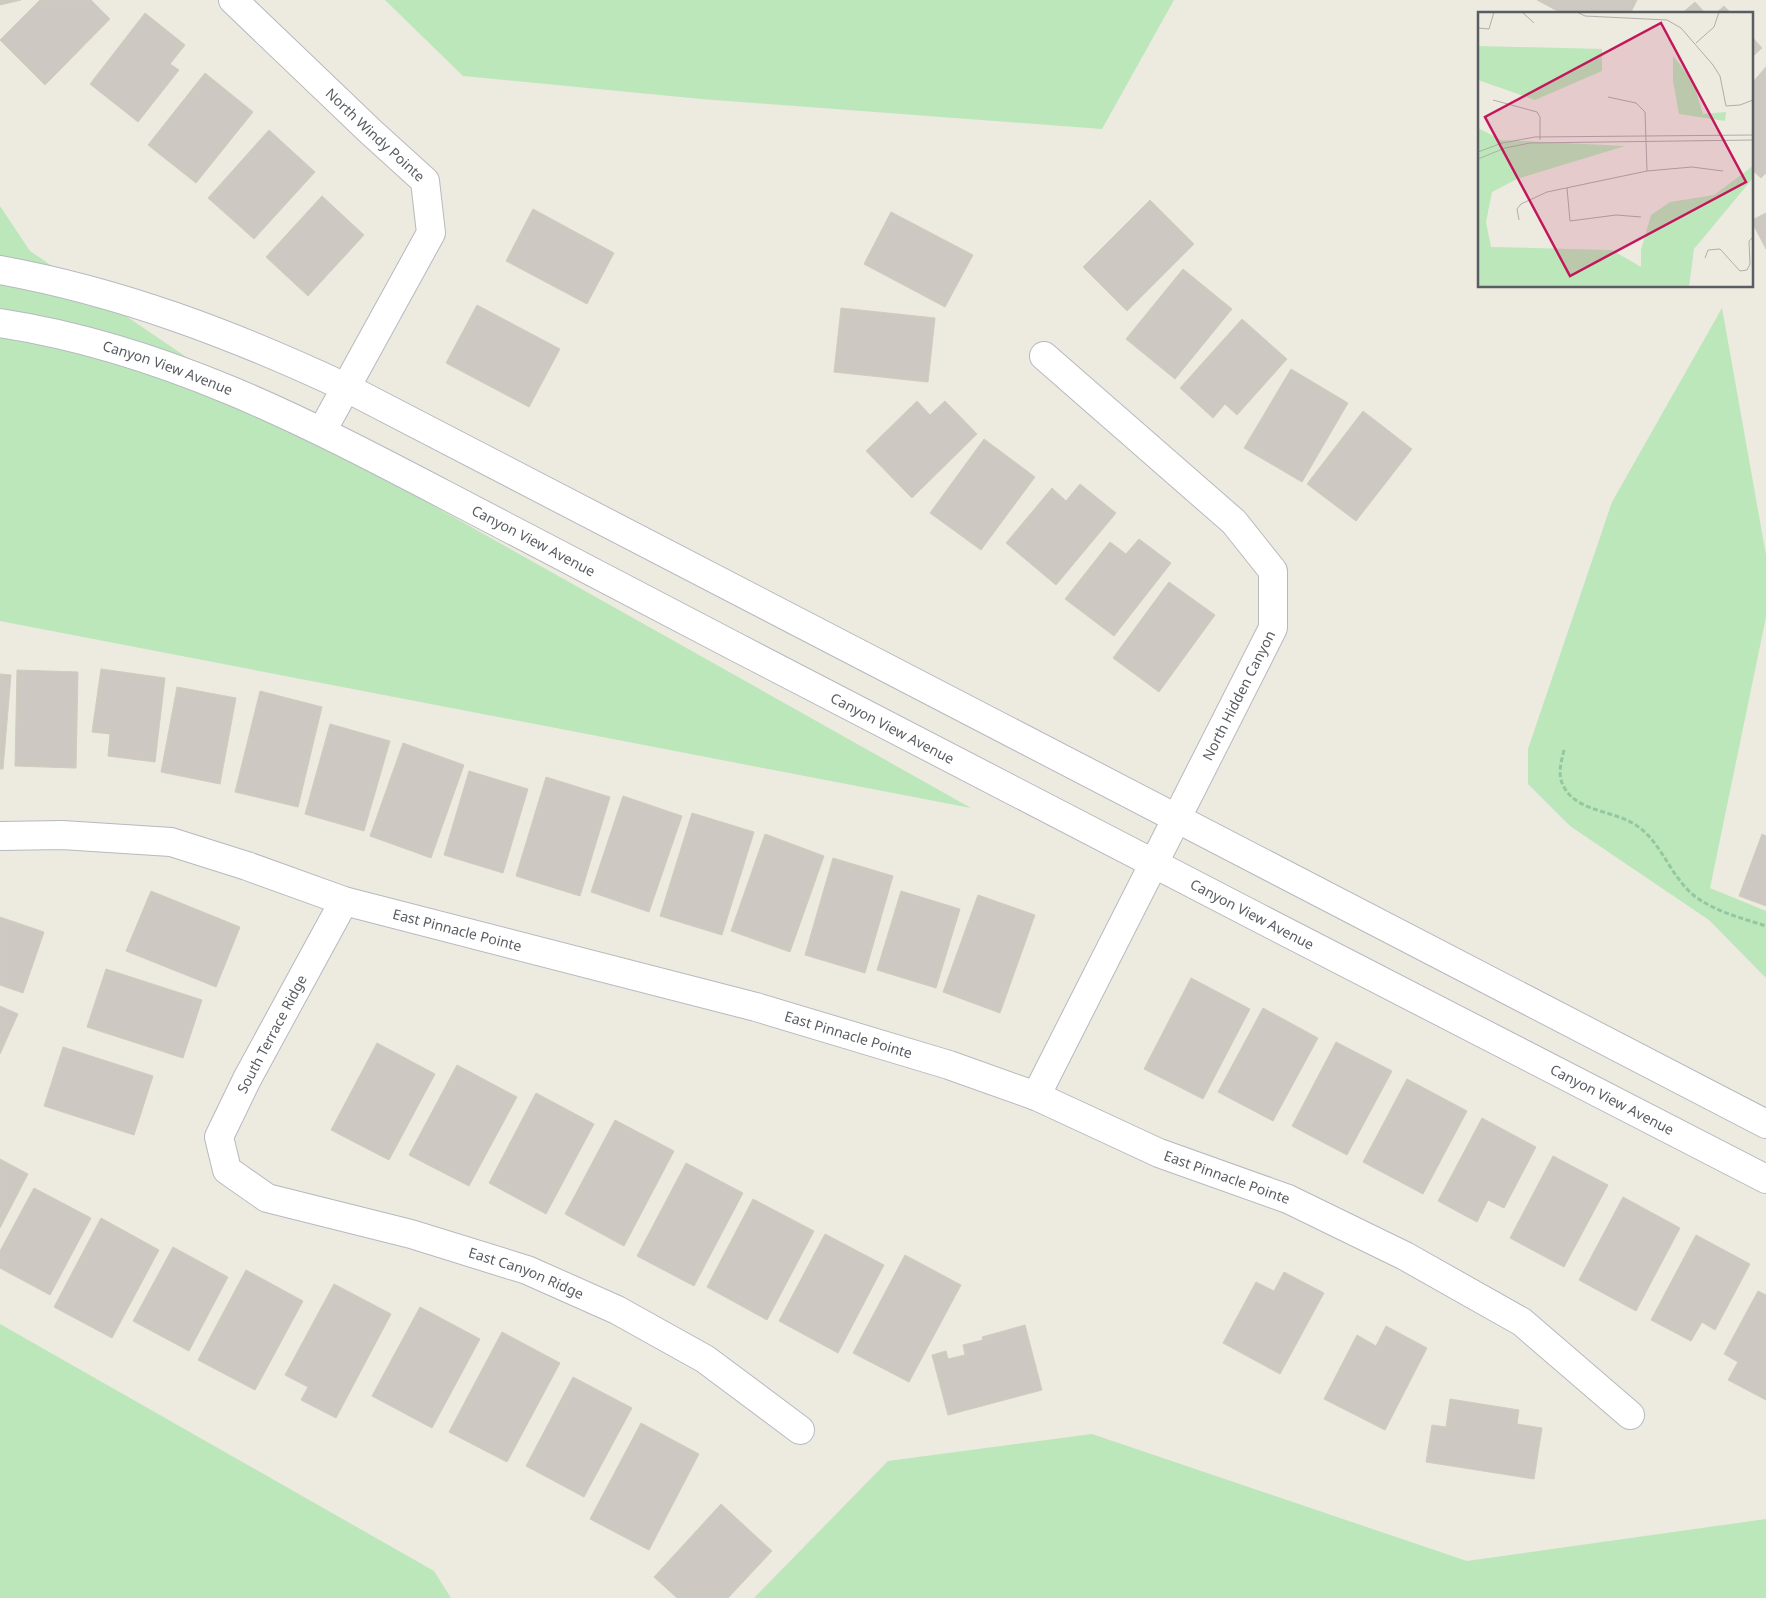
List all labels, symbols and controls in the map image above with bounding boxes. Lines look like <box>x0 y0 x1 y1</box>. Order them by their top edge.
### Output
inset map <box>1478 12 1754 288</box>
street label: North Windy Pointe <box>322 84 429 186</box>
street label: Canyon View Avenue <box>101 336 236 399</box>
street label: Canyon View Avenue <box>469 500 599 581</box>
street label: North Hidden Canyon <box>1198 627 1279 763</box>
street label: Canyon View Avenue <box>827 688 958 768</box>
street label: Canyon View Avenue <box>1187 874 1317 954</box>
street label: East Pinnacle Pointe <box>391 904 524 955</box>
street label: South Terrace Ridge <box>232 971 311 1096</box>
street label: East Pinnacle Pointe <box>782 1006 915 1062</box>
street label: Canyon View Avenue <box>1547 1059 1678 1139</box>
street label: East Pinnacle Pointe <box>1161 1146 1293 1208</box>
street label: East Canyon Ridge <box>466 1242 587 1303</box>

